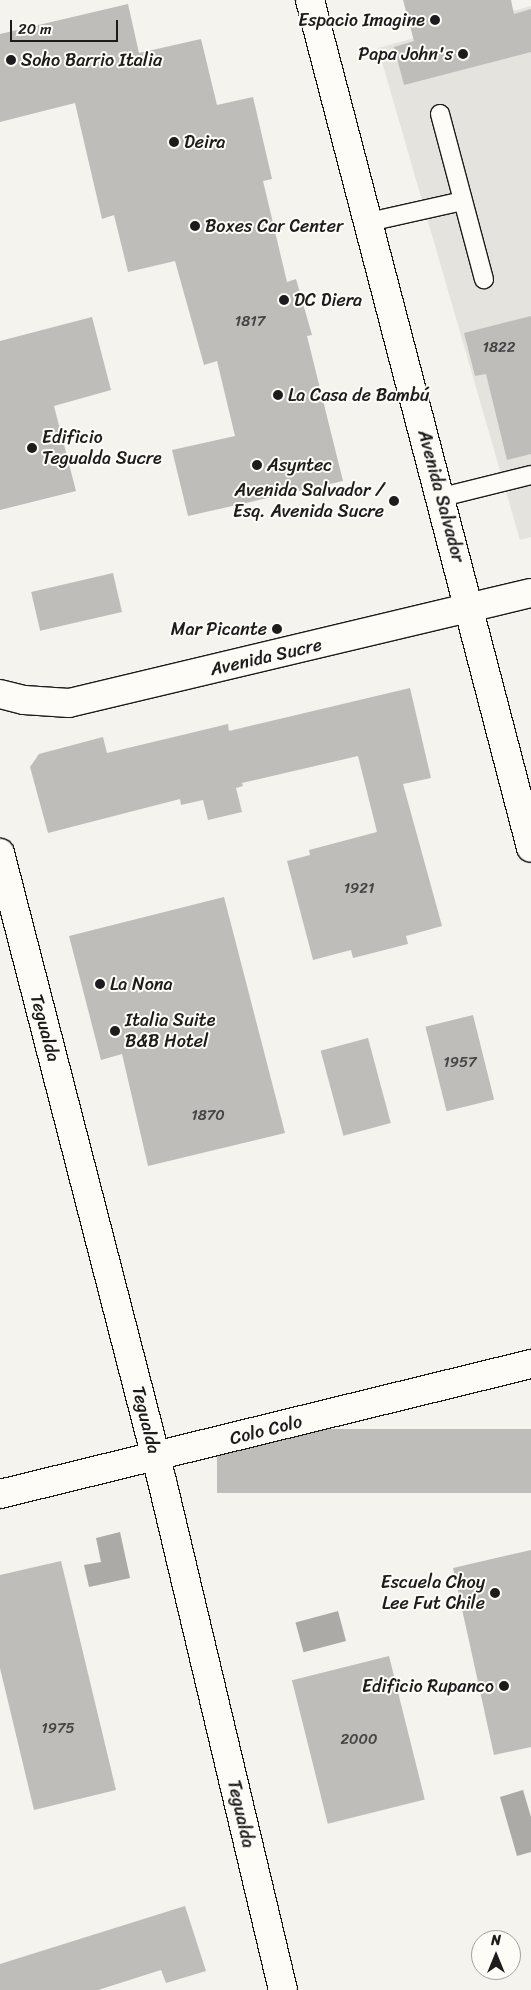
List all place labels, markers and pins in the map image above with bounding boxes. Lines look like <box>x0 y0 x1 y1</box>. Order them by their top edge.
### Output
place label: Espacio Imagine <box>298 9 425 31</box>
marker: Espacio Imagine <box>429 14 441 26</box>
place label: Papa John's <box>359 43 453 65</box>
marker: Papa John's <box>457 48 469 60</box>
place label: Soho Barrio Italia <box>21 49 162 71</box>
marker: Soho Barrio Italia <box>5 54 17 66</box>
place label: Deira <box>184 131 225 153</box>
marker: Deira <box>168 136 180 148</box>
place label: Boxes Car Center <box>205 215 344 237</box>
marker: Boxes Car Center <box>189 220 201 232</box>
place label: DC Diera <box>294 289 362 311</box>
marker: DC Diera <box>278 294 290 306</box>
place label: La Casa de Bambú <box>288 384 429 406</box>
marker: La Casa de Bambú <box>272 389 284 401</box>
place label: Edificio Tegualda Sucre <box>42 427 162 469</box>
marker: Edificio Tegualda Sucre <box>26 442 38 454</box>
place label: Asyntec <box>267 454 332 476</box>
marker: Asyntec <box>251 459 263 471</box>
place label: Avenida Salvador / Esq. Avenida Sucre <box>233 480 384 522</box>
marker: Avenida Salvador / Esq. Avenida Sucre <box>388 495 400 507</box>
place label: Mar Picante <box>172 618 267 640</box>
marker: Mar Picante <box>271 623 283 635</box>
place label: La Nona <box>110 973 172 995</box>
marker: La Nona <box>94 978 106 990</box>
place label: Italia Suite B&B Hotel <box>125 1010 215 1052</box>
marker: Italia Suite B&B Hotel <box>109 1025 121 1037</box>
place label: Escuela Choy Lee Fut Chile <box>381 1572 485 1615</box>
marker: Escuela Choy Lee Fut Chile <box>489 1587 501 1599</box>
place label: Edificio Rupanco <box>362 1675 494 1697</box>
marker: Edificio Rupanco <box>498 1680 510 1692</box>

